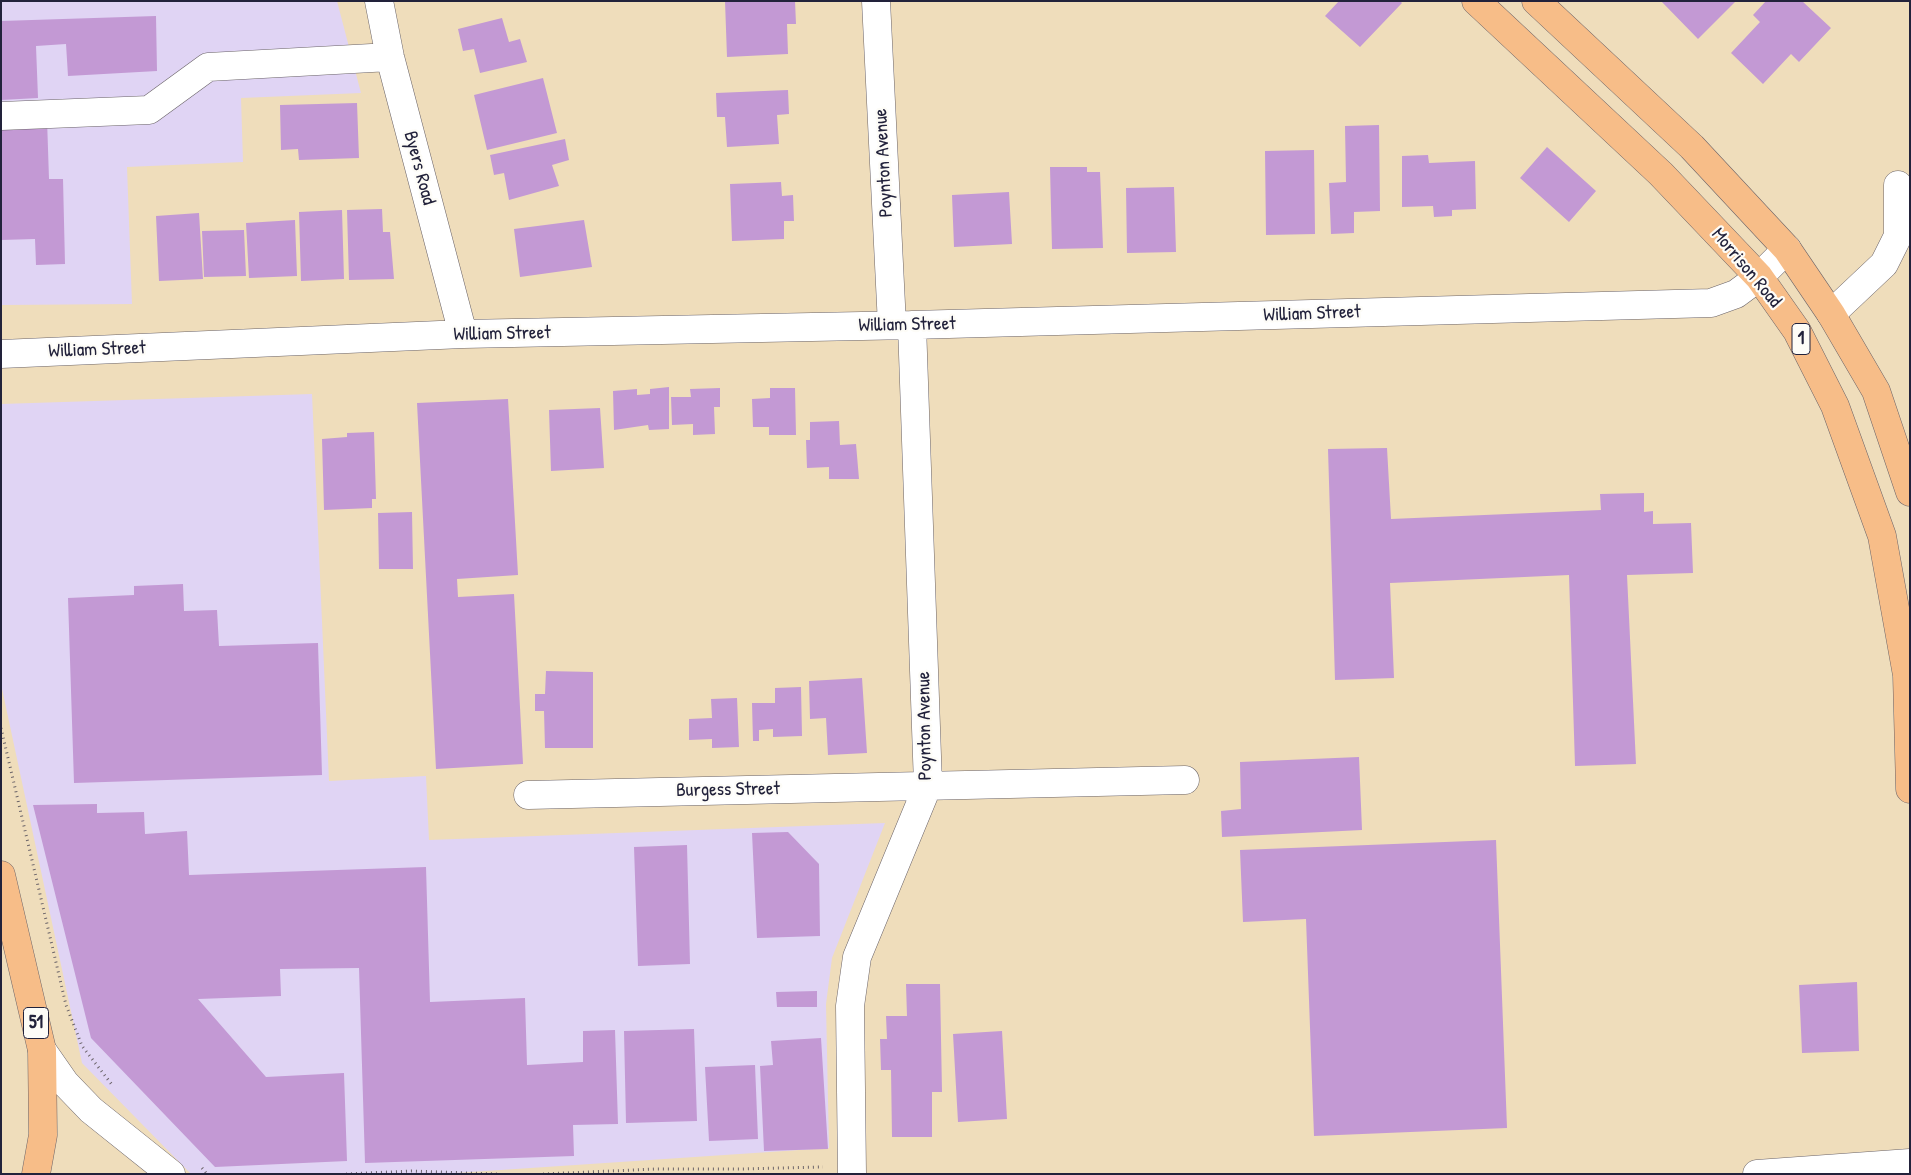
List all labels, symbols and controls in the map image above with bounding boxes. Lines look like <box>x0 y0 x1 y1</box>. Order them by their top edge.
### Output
street label: Poynton Avenue <box>870 108 898 218</box>
street label: Byers Road <box>398 129 440 207</box>
street label: Morrison Road <box>1706 224 1786 312</box>
street label: William Street <box>1263 301 1361 327</box>
street label: William Street <box>858 313 956 337</box>
street label: William Street <box>453 322 551 346</box>
road number: 1 <box>1792 324 1810 354</box>
street label: William Street <box>48 337 146 363</box>
street label: Poynton Avenue <box>913 671 937 781</box>
street label: Burgess Street <box>676 778 780 802</box>
road number: 51 <box>24 1008 48 1038</box>

